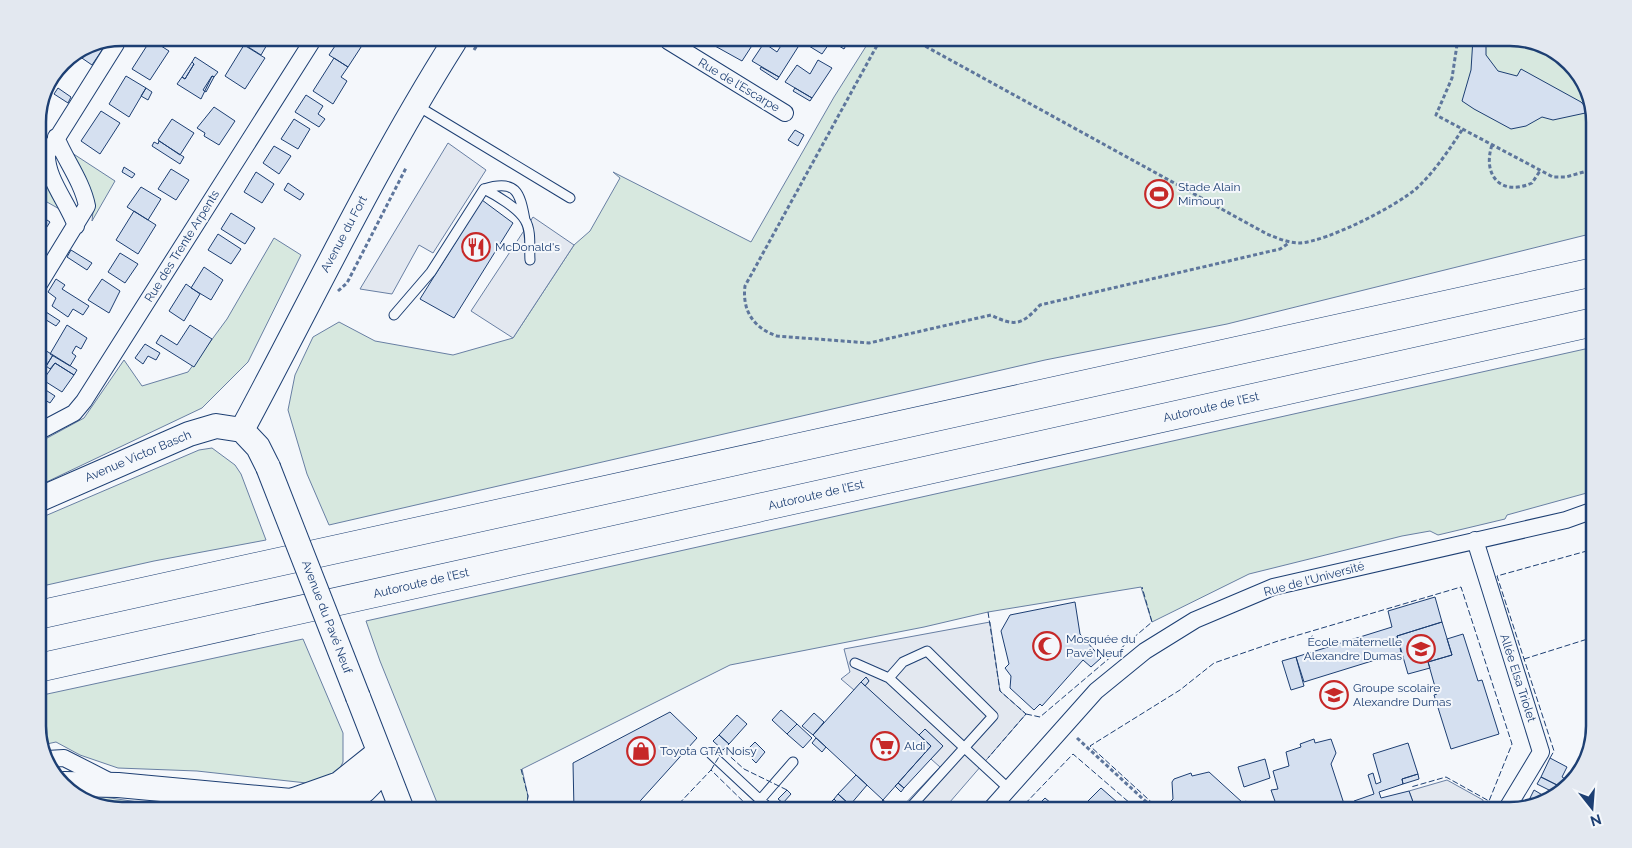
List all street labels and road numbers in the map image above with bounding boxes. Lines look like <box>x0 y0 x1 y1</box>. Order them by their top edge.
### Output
street label: Rue de l’Escarpe <box>696 55 782 115</box>
street label: Rue des Trente Arpents <box>142 187 222 305</box>
street label: Avenue du Fort <box>318 193 370 275</box>
street label: Autoroute de l’Est <box>1162 389 1260 425</box>
street label: Avenue Victor Basch <box>83 427 193 485</box>
street label: Autoroute de l’Est <box>767 477 865 513</box>
street label: Avenue du Pavé Neuf <box>299 558 355 677</box>
street label: Rue de l'Université <box>1262 559 1366 599</box>
street label: Autoroute de l’Est <box>372 565 470 601</box>
street label: Allée Elsa Triolet <box>1497 632 1539 724</box>

